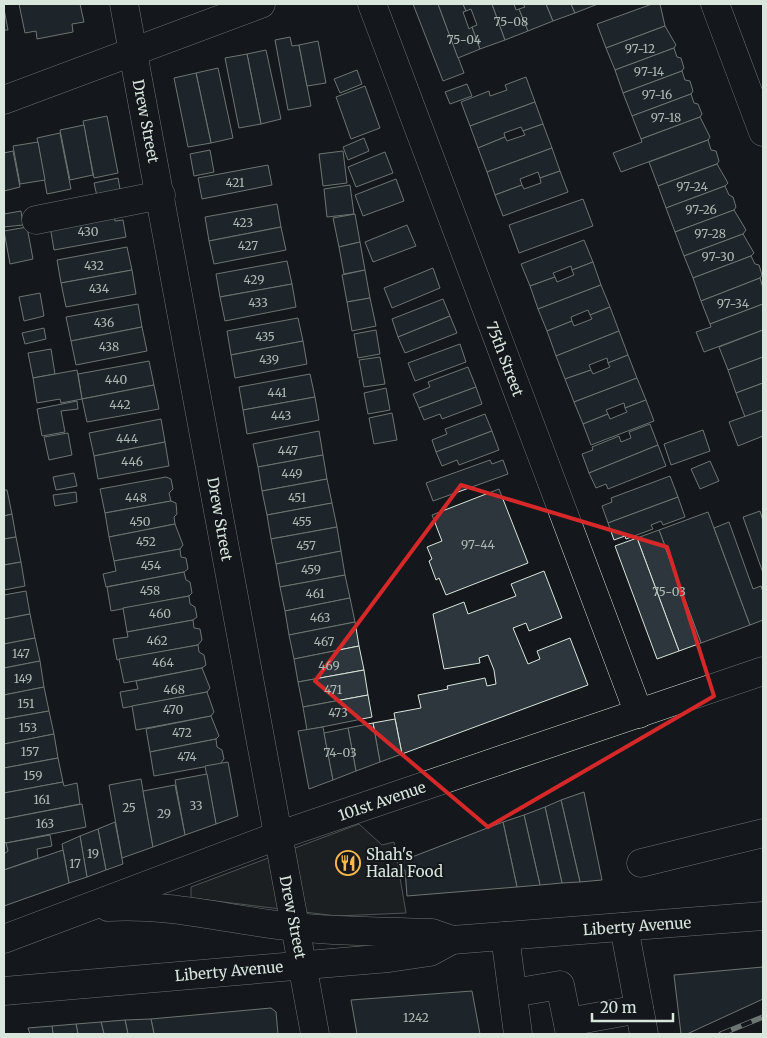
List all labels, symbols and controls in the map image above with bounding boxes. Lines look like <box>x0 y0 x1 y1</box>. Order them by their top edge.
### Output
house number: 75-08 <box>494 14 528 29</box>
house number: 75-04 <box>447 32 482 47</box>
house number: 97-12 <box>625 41 655 56</box>
house number: 97-14 <box>634 64 665 79</box>
street label: Drew Street <box>129 78 163 165</box>
house number: 97-16 <box>642 87 672 102</box>
house number: 97-18 <box>651 110 681 125</box>
house number: 421 <box>226 175 245 190</box>
house number: 97-24 <box>676 179 708 194</box>
house number: 97-26 <box>685 202 717 217</box>
house number: 423 <box>233 215 253 230</box>
house number: 430 <box>78 224 99 239</box>
house number: 97-28 <box>694 226 726 241</box>
house number: 427 <box>238 238 258 253</box>
house number: 97-30 <box>702 249 735 264</box>
house number: 432 <box>84 258 104 273</box>
house number: 429 <box>244 272 264 287</box>
house number: 434 <box>89 281 110 296</box>
house number: 433 <box>248 295 268 310</box>
house number: 97-34 <box>717 296 750 311</box>
house number: 436 <box>94 315 114 330</box>
street label: 75th Street <box>482 319 528 399</box>
house number: 435 <box>255 329 275 344</box>
house number: 438 <box>99 339 119 354</box>
house number: 439 <box>259 352 279 367</box>
house number: 440 <box>105 372 127 387</box>
house number: 441 <box>267 385 287 400</box>
house number: 442 <box>109 397 131 412</box>
house number: 443 <box>271 408 291 423</box>
house number: 444 <box>116 431 139 446</box>
house number: 447 <box>278 443 298 458</box>
house number: 446 <box>121 454 143 469</box>
house number: 449 <box>281 466 303 481</box>
street label: Drew Street <box>203 476 237 563</box>
house number: 448 <box>125 490 147 505</box>
house number: 451 <box>288 490 307 505</box>
house number: 450 <box>130 514 151 529</box>
house number: 455 <box>292 514 312 529</box>
house number: 452 <box>136 534 156 549</box>
house number: 97-44 <box>461 537 496 552</box>
house number: 457 <box>296 538 316 553</box>
house number: 454 <box>141 558 162 573</box>
house number: 459 <box>301 562 321 577</box>
house number: 458 <box>140 583 160 598</box>
house number: 75-03 <box>652 584 686 599</box>
house number: 461 <box>305 586 325 601</box>
house number: 460 <box>149 606 171 621</box>
house number: 463 <box>310 610 330 625</box>
house number: 462 <box>146 633 168 648</box>
house number: 467 <box>314 634 334 649</box>
house number: 147 <box>12 646 30 661</box>
house number: 464 <box>152 655 175 670</box>
house number: 469 <box>318 658 340 673</box>
house number: 149 <box>14 671 32 686</box>
house number: 468 <box>163 682 185 697</box>
house number: 471 <box>324 682 343 697</box>
house number: 151 <box>18 696 35 711</box>
house number: 470 <box>163 702 183 717</box>
house number: 473 <box>328 705 348 720</box>
house number: 153 <box>19 720 37 735</box>
house number: 472 <box>172 725 192 740</box>
house number: 157 <box>21 744 39 759</box>
house number: 74-03 <box>323 745 357 760</box>
house number: 474 <box>177 749 197 764</box>
house number: 159 <box>24 768 42 783</box>
street label: 101st Avenue <box>336 777 428 825</box>
house number: 161 <box>34 792 51 807</box>
house number: 33 <box>189 798 203 813</box>
house number: 25 <box>122 800 136 815</box>
house number: 29 <box>157 806 171 821</box>
house number: 163 <box>36 816 54 831</box>
place label: Shah's Halal Food <box>366 845 443 881</box>
house number: 19 <box>87 846 99 861</box>
restaurant icon: Shah's Halal Food <box>335 850 361 876</box>
house number: 17 <box>69 856 81 871</box>
street label: Drew Street <box>276 874 310 961</box>
street label: Liberty Avenue <box>582 913 692 939</box>
street label: Liberty Avenue <box>174 957 284 985</box>
scale bar <box>592 990 673 1022</box>
text: 20 m <box>600 998 637 1017</box>
house number: 1242 <box>403 1010 429 1025</box>

